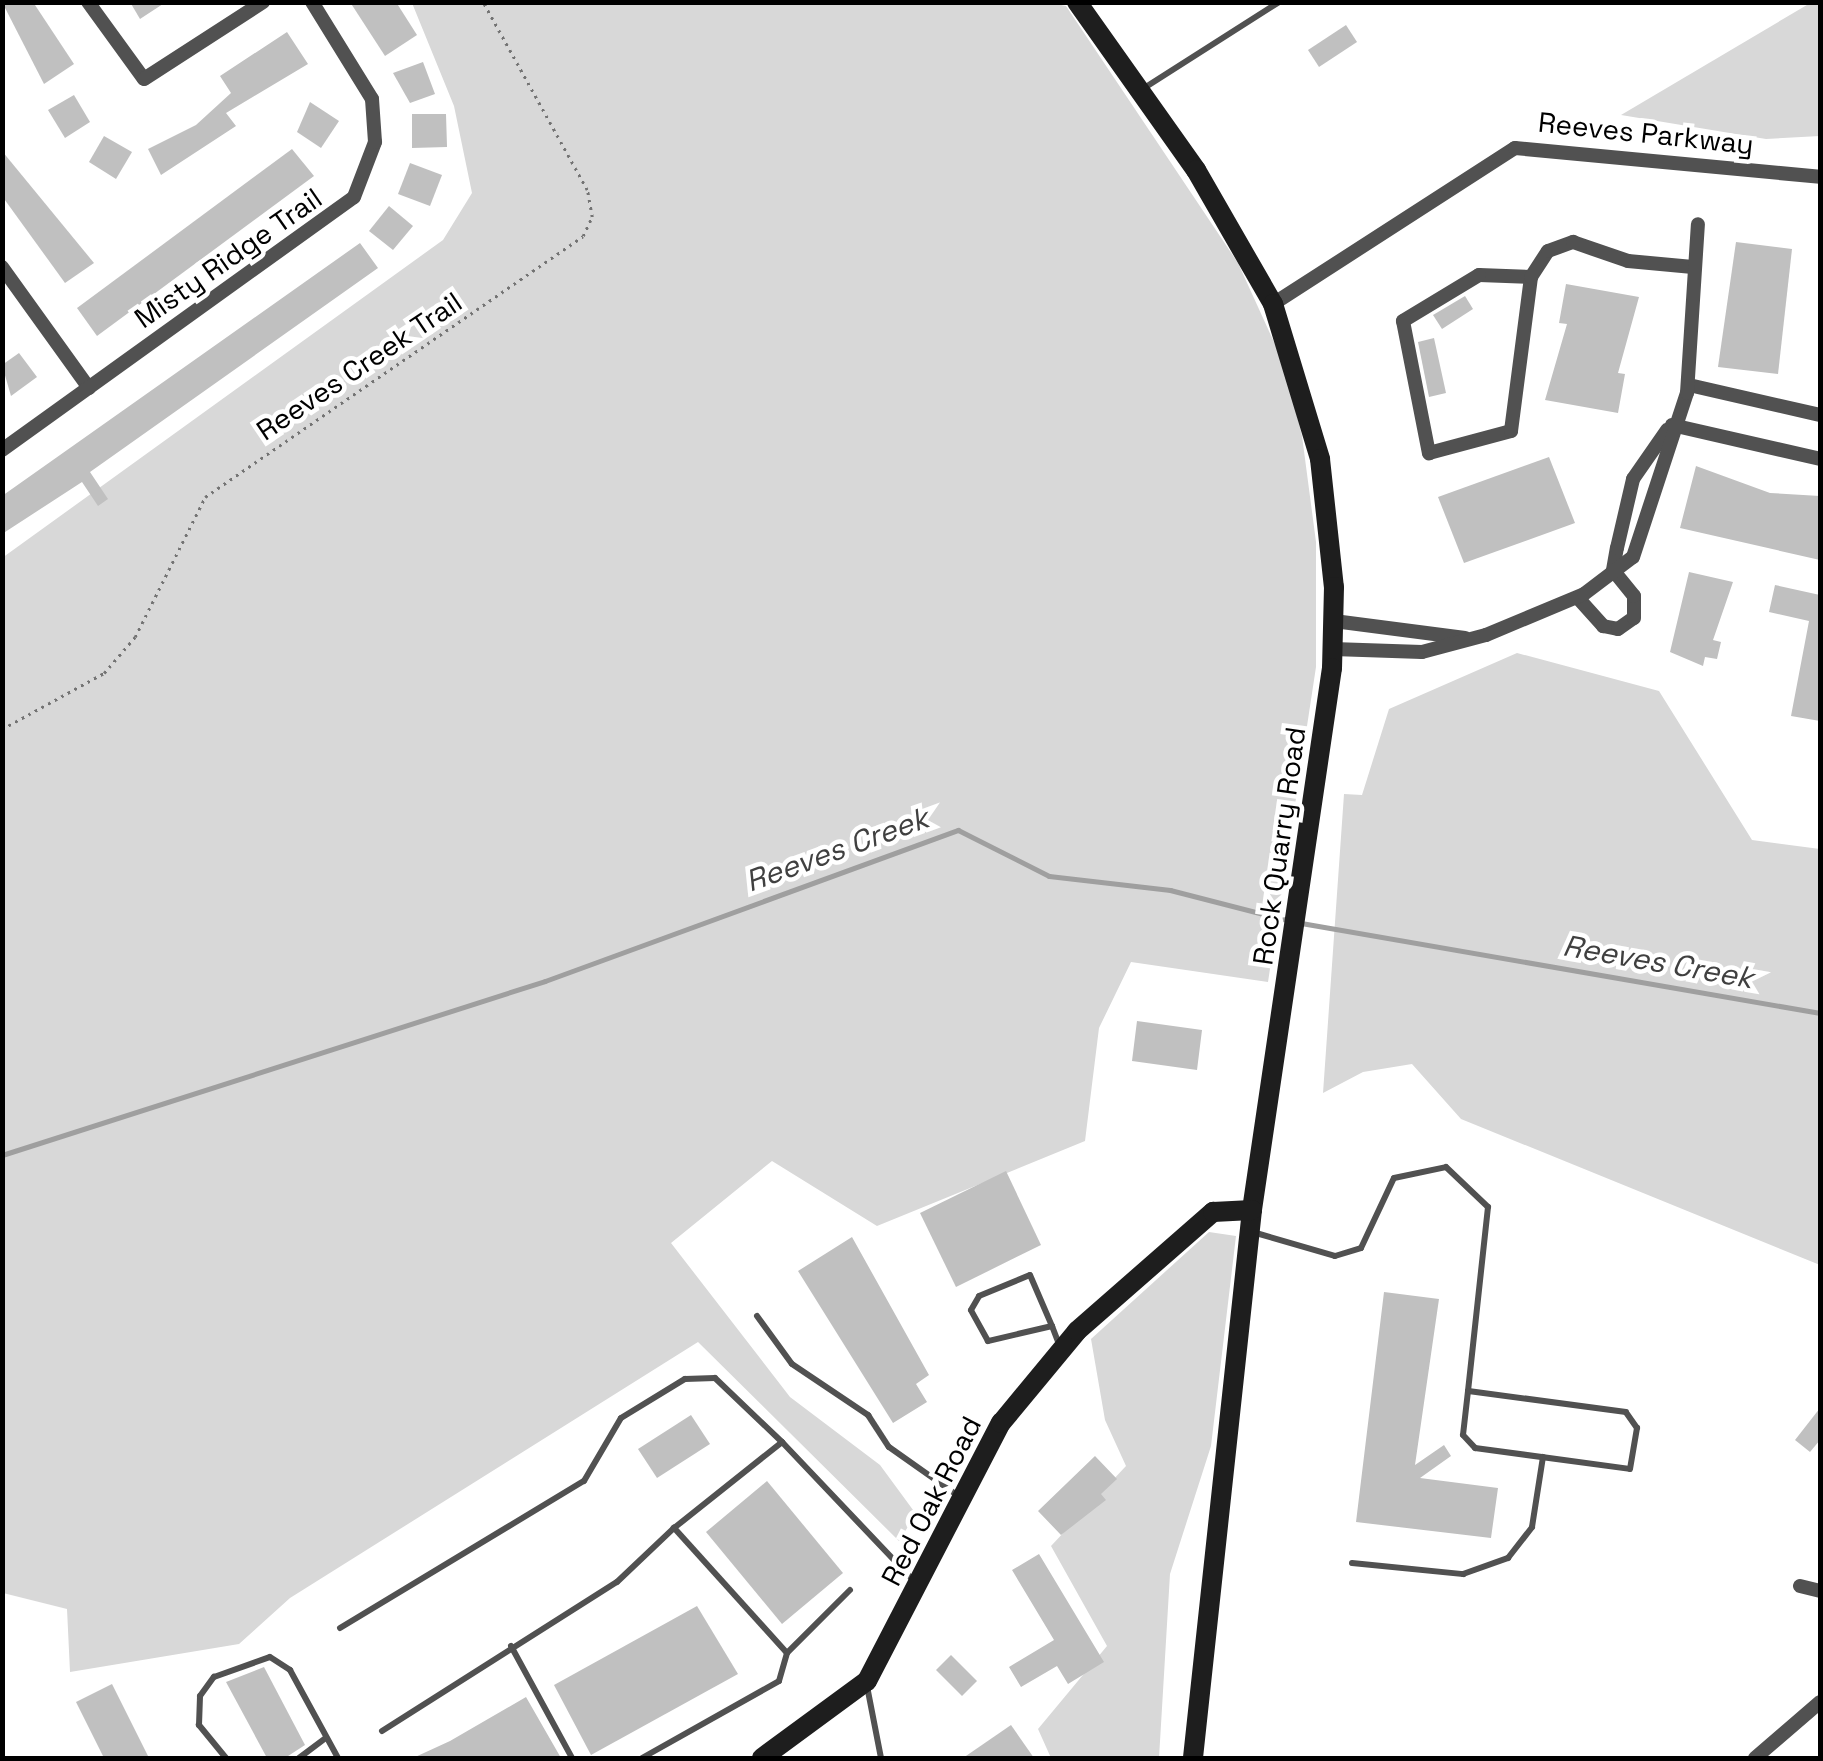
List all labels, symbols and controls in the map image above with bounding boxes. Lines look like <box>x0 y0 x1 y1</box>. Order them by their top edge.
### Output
street label: Reeves Parkway <box>1537 105 1755 161</box>
street label: Misty Ridge Trail <box>128 181 328 335</box>
street label: Reeves Creek Trail <box>250 285 468 447</box>
street label: Rock Quarry Road <box>1246 725 1312 967</box>
water label: Reeves Creek <box>740 800 934 900</box>
water label: Reeves Creek <box>1560 928 1756 996</box>
street label: Red Oak Road <box>874 1411 988 1591</box>

